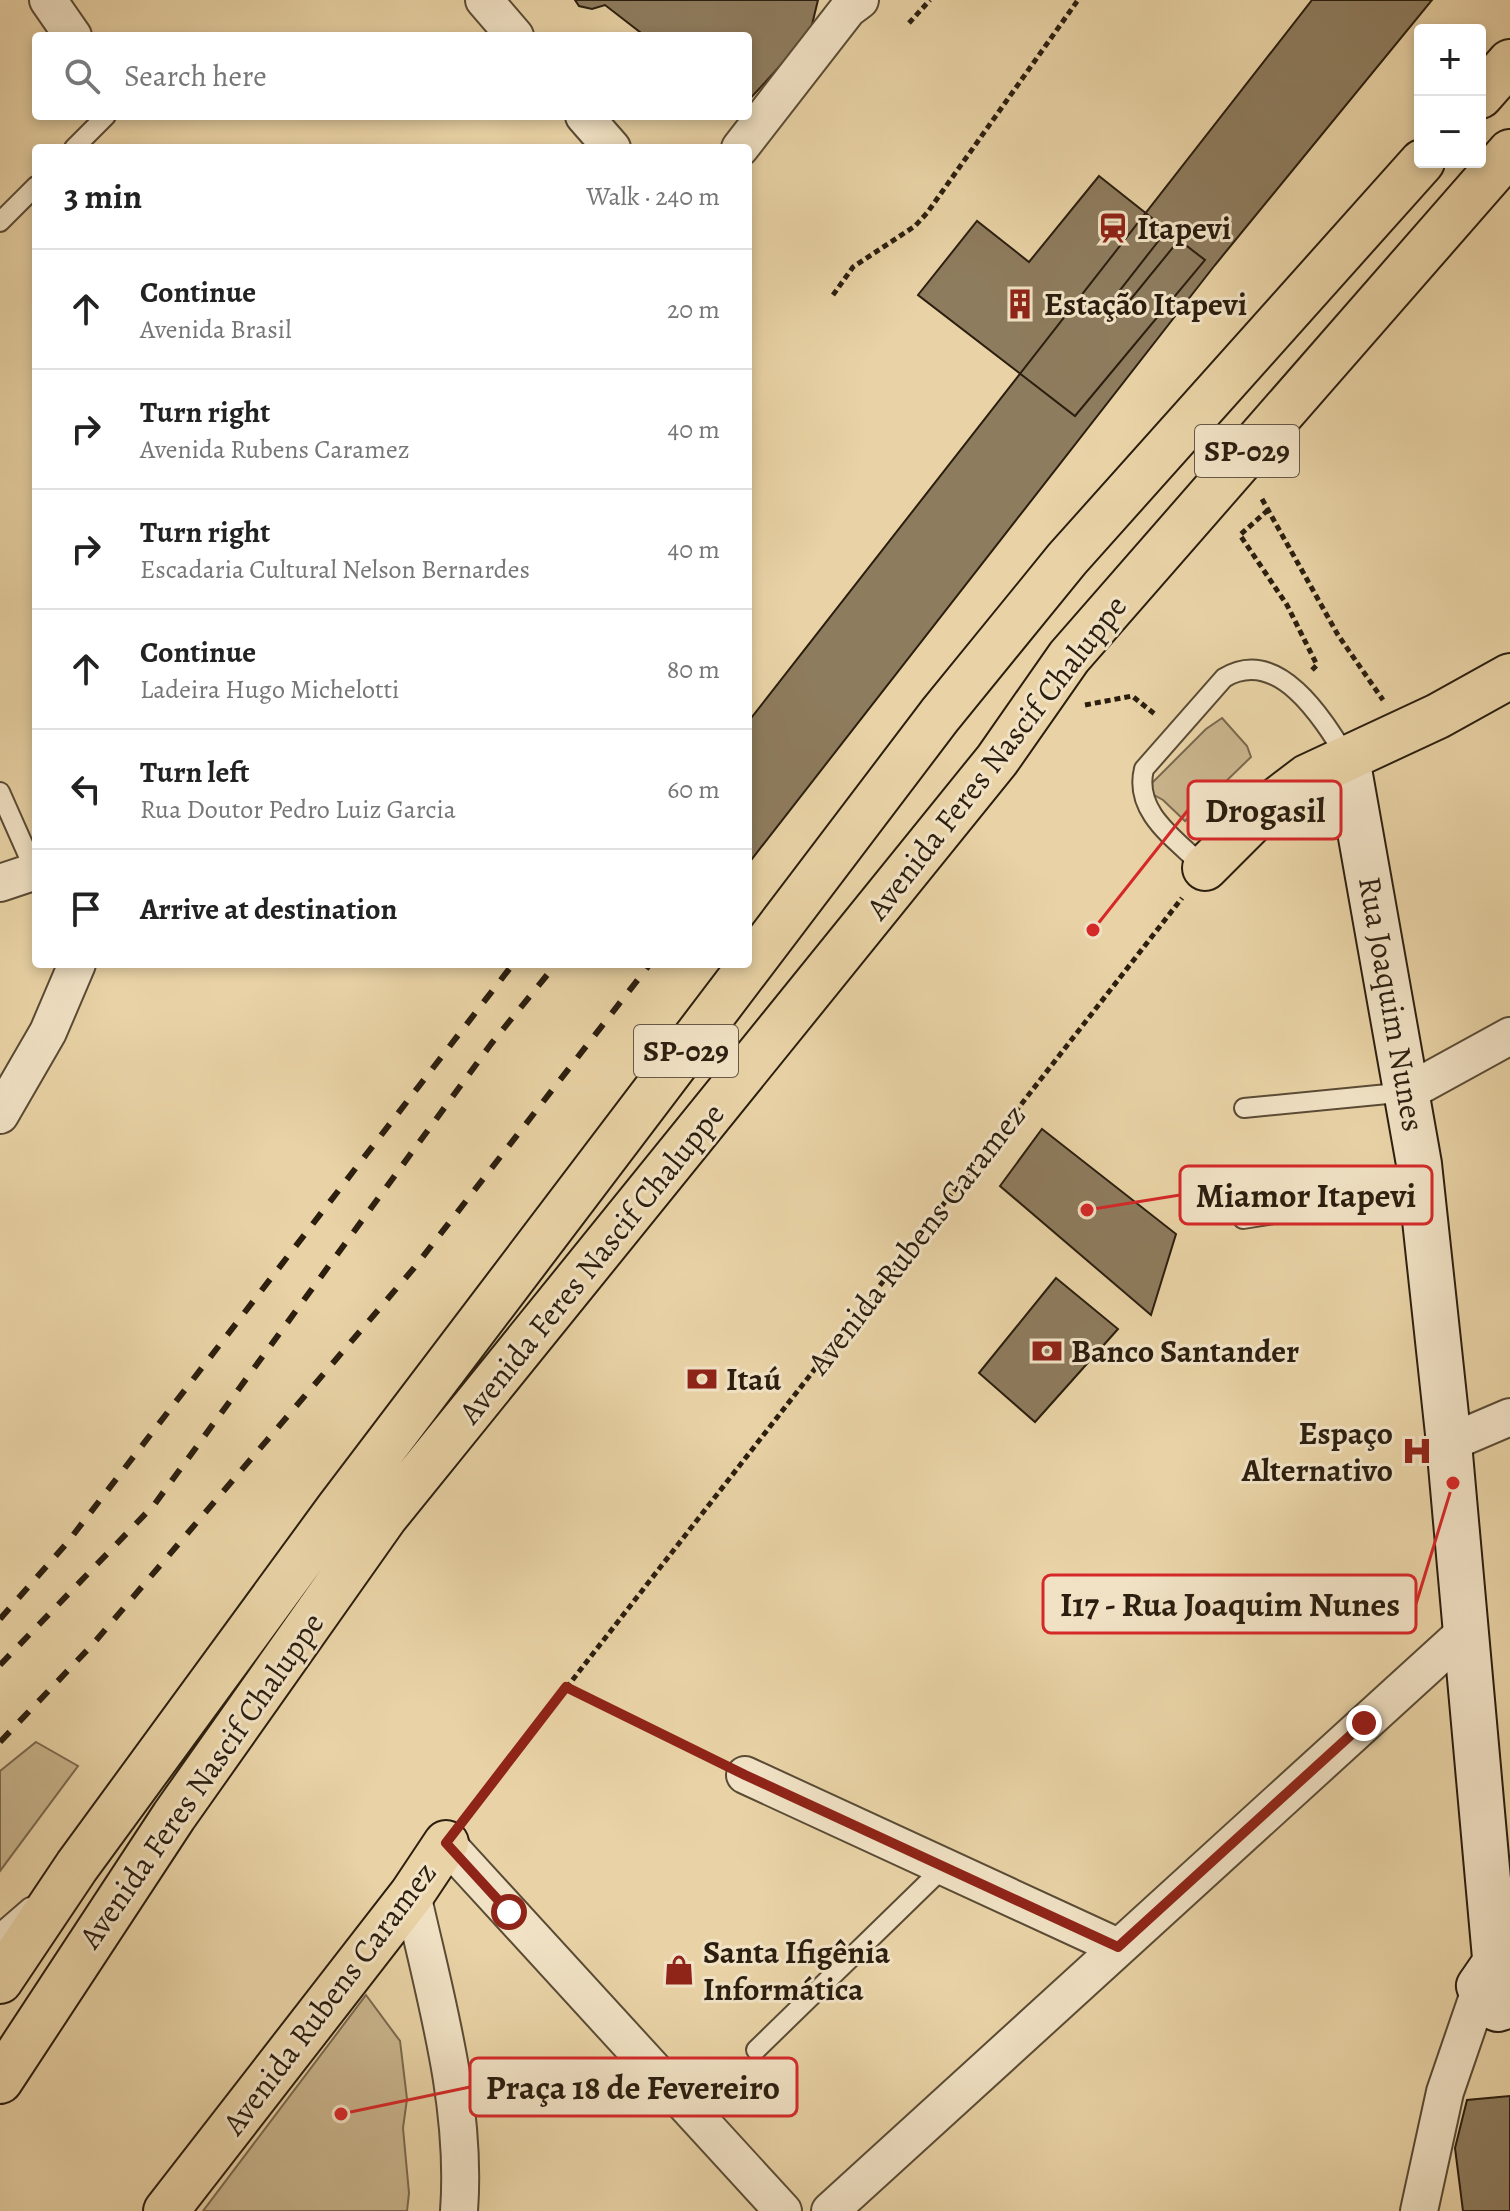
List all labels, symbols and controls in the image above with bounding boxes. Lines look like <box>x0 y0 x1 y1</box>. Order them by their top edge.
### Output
map controls <box>1414 24 1486 168</box>
button: + <box>1414 24 1486 96</box>
search box <box>32 32 752 120</box>
icon: search <box>60 54 104 98</box>
text: Search here <box>124 56 267 96</box>
button: − <box>1414 96 1486 168</box>
text: 3 min <box>64 173 142 220</box>
text: Walk · 240 m <box>586 179 720 214</box>
place label: Itapevi <box>1137 206 1231 250</box>
station icon: Itapevi <box>1096 211 1130 245</box>
text: Continue <box>140 272 256 312</box>
place label: Estação Itapevi <box>1044 282 1247 326</box>
icon: ahead <box>64 287 108 331</box>
building icon: Estação Itapevi <box>1003 287 1037 321</box>
text: 20 m <box>667 292 720 327</box>
text: Avenida Brasil <box>140 312 291 347</box>
text: Turn right <box>140 392 270 432</box>
icon: right <box>64 407 108 451</box>
text: 40 m <box>668 412 720 447</box>
road number: SP-029 <box>1195 425 1299 477</box>
text: Avenida Rubens Caramez <box>140 432 410 467</box>
text: Turn right <box>140 512 270 552</box>
icon: right <box>64 527 108 571</box>
text: 40 m <box>668 532 720 567</box>
text: Escadaria Cultural Nelson Bernardes <box>140 552 530 587</box>
street label: Avenida Feres Nascif Chaluppe <box>855 586 1137 929</box>
text: Continue <box>140 632 256 672</box>
icon: ahead <box>64 647 108 691</box>
text: 80 m <box>667 652 720 687</box>
text: Ladeira Hugo Michelotti <box>140 672 399 707</box>
text: Turn left <box>140 752 249 792</box>
icon: left <box>64 767 108 811</box>
text: 60 m <box>667 772 720 807</box>
callout: Drogasil <box>1188 781 1341 839</box>
text: Drogasil <box>1205 787 1325 834</box>
text: Rua Doutor Pedro Luiz Garcia <box>140 792 456 827</box>
street label: Rua Joaquim Nunes <box>1348 873 1436 1135</box>
icon: arrive <box>64 887 108 931</box>
text: Arrive at destination <box>140 889 397 929</box>
road number: SP-029 <box>634 1025 738 1077</box>
street label: Avenida Feres Nascif Chaluppe <box>447 1093 734 1433</box>
street label: Avenida Rubens Caramez <box>796 1095 1035 1384</box>
callout: Miamor Itapevi <box>1180 1166 1432 1224</box>
text: Miamor Itapevi <box>1196 1172 1416 1219</box>
place label: Banco Santander <box>1071 1329 1299 1373</box>
bank icon: Banco Santander <box>1030 1334 1064 1368</box>
place label: Itaú <box>726 1357 782 1401</box>
bank icon: Itaú <box>685 1362 719 1396</box>
place label: Espaço Alternativo <box>1241 1411 1393 1492</box>
hospital icon: Espaço Alternativo <box>1400 1434 1434 1468</box>
callout: I17 - Rua Joaquim Nunes <box>1043 1575 1416 1633</box>
text: I17 - Rua Joaquim Nunes <box>1060 1581 1400 1628</box>
street label: Avenida Feres Nascif Chaluppe <box>67 1603 334 1958</box>
route end <box>1346 1705 1382 1741</box>
street label: Avenida Rubens Caramez <box>211 1852 446 2145</box>
route start <box>491 1894 527 1930</box>
place label: Santa Ifigênia Informática <box>703 1930 891 2011</box>
shop icon: Santa Ifigênia Informática <box>662 1953 696 1987</box>
callout: Praça 18 de Fevereiro <box>470 2058 797 2116</box>
text: Praça 18 de Fevereiro <box>486 2064 780 2111</box>

